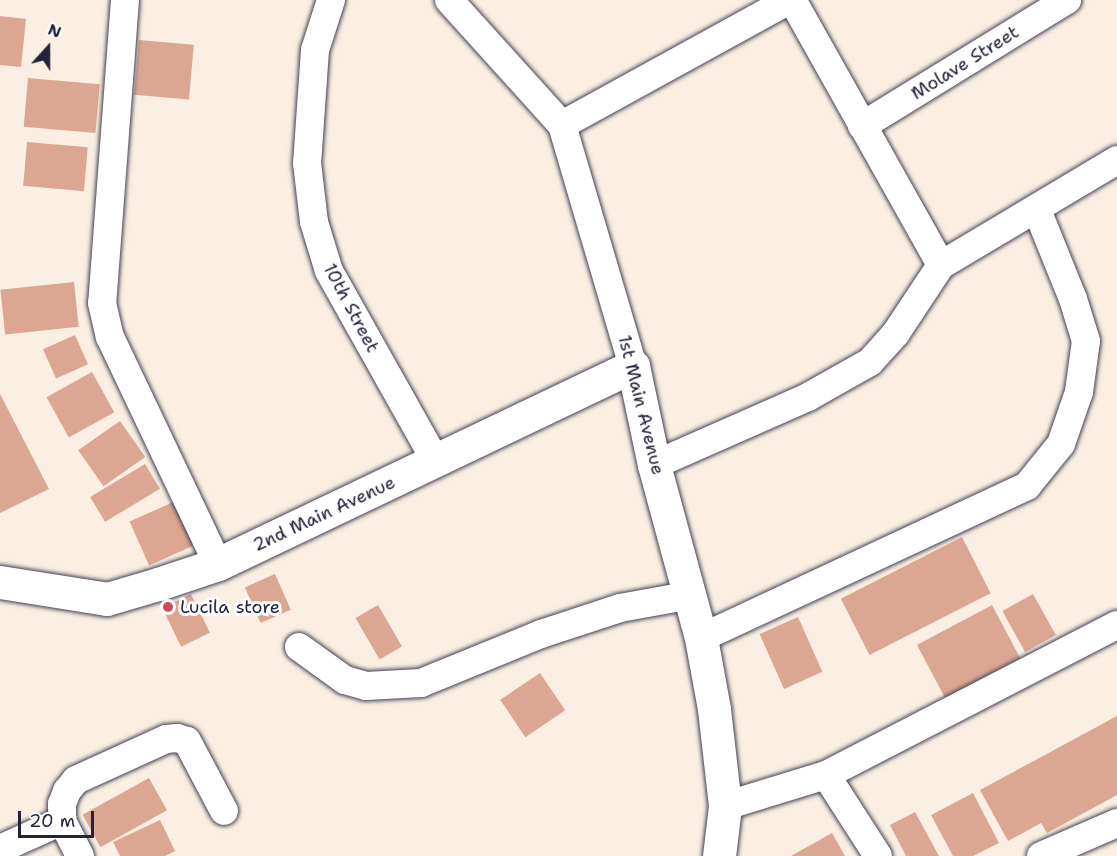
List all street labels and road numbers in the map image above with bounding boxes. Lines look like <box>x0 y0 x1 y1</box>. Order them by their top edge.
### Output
street label: Molave Street <box>907 21 1023 105</box>
street label: 10th Street <box>319 260 383 356</box>
street label: 1st Main Avenue <box>613 333 669 477</box>
street label: 2nd Main Avenue <box>250 472 398 556</box>

